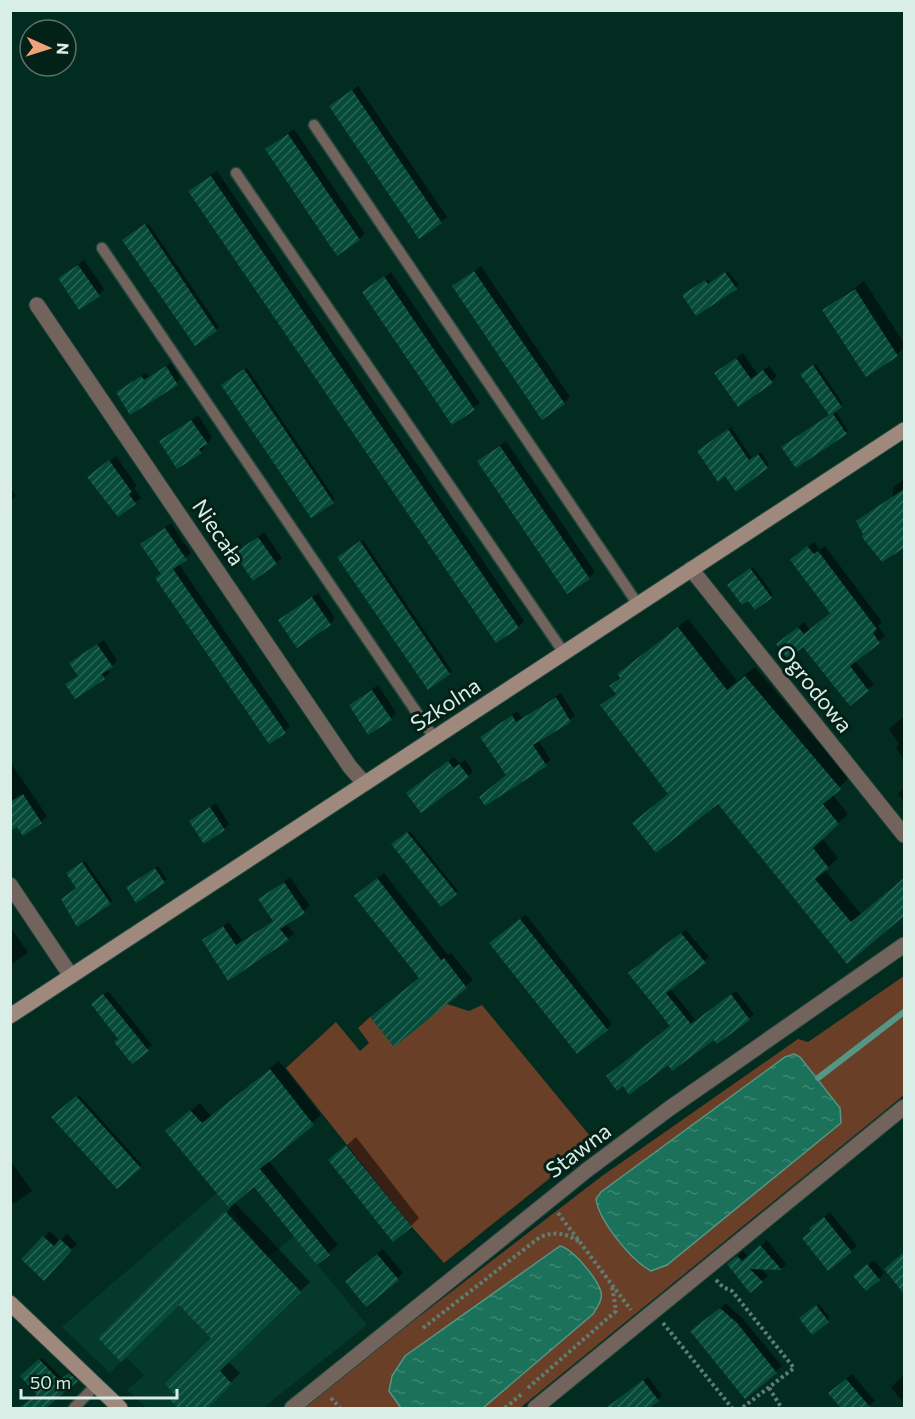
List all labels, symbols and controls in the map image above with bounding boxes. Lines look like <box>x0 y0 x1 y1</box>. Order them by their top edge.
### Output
north arrow <box>18 18 78 78</box>
text: N <box>54 42 73 55</box>
street label: Niecała <box>187 494 251 570</box>
street label: Ogrodowa <box>771 638 859 738</box>
street label: Szkolna <box>405 671 485 737</box>
street label: Stawna <box>540 1117 616 1183</box>
scale bar <box>21 1362 177 1400</box>
text: 50 m <box>30 1371 71 1393</box>

